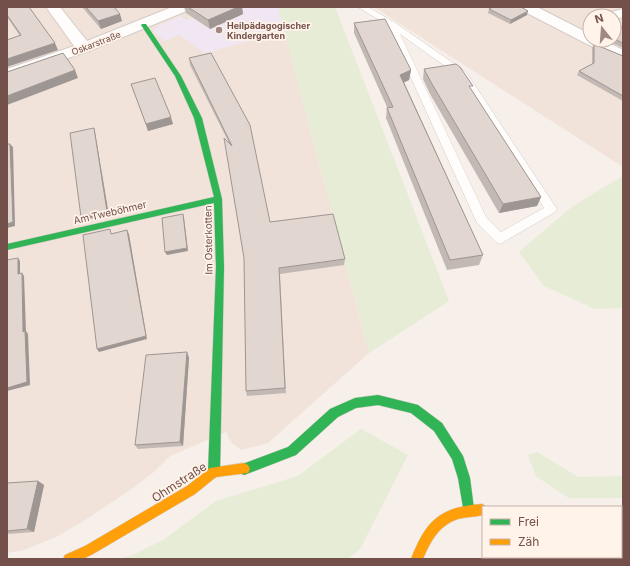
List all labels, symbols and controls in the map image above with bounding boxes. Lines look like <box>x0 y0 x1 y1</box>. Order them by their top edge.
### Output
north arrow <box>582 8 622 48</box>
text: N <box>593 11 605 26</box>
place label: Heilpädagogischer Kindergarten <box>227 20 310 41</box>
marker: Heilpädagogischer Kindergarten <box>214 25 224 35</box>
street label: Oskarstraße <box>70 29 122 57</box>
street label: Am Tweböhmer <box>72 198 148 226</box>
street label: Im Osterkotten <box>201 205 215 275</box>
street label: Ohmstraße <box>149 459 209 505</box>
legend <box>482 506 622 558</box>
text: Frei <box>518 514 539 529</box>
text: Zäh <box>518 534 539 549</box>

